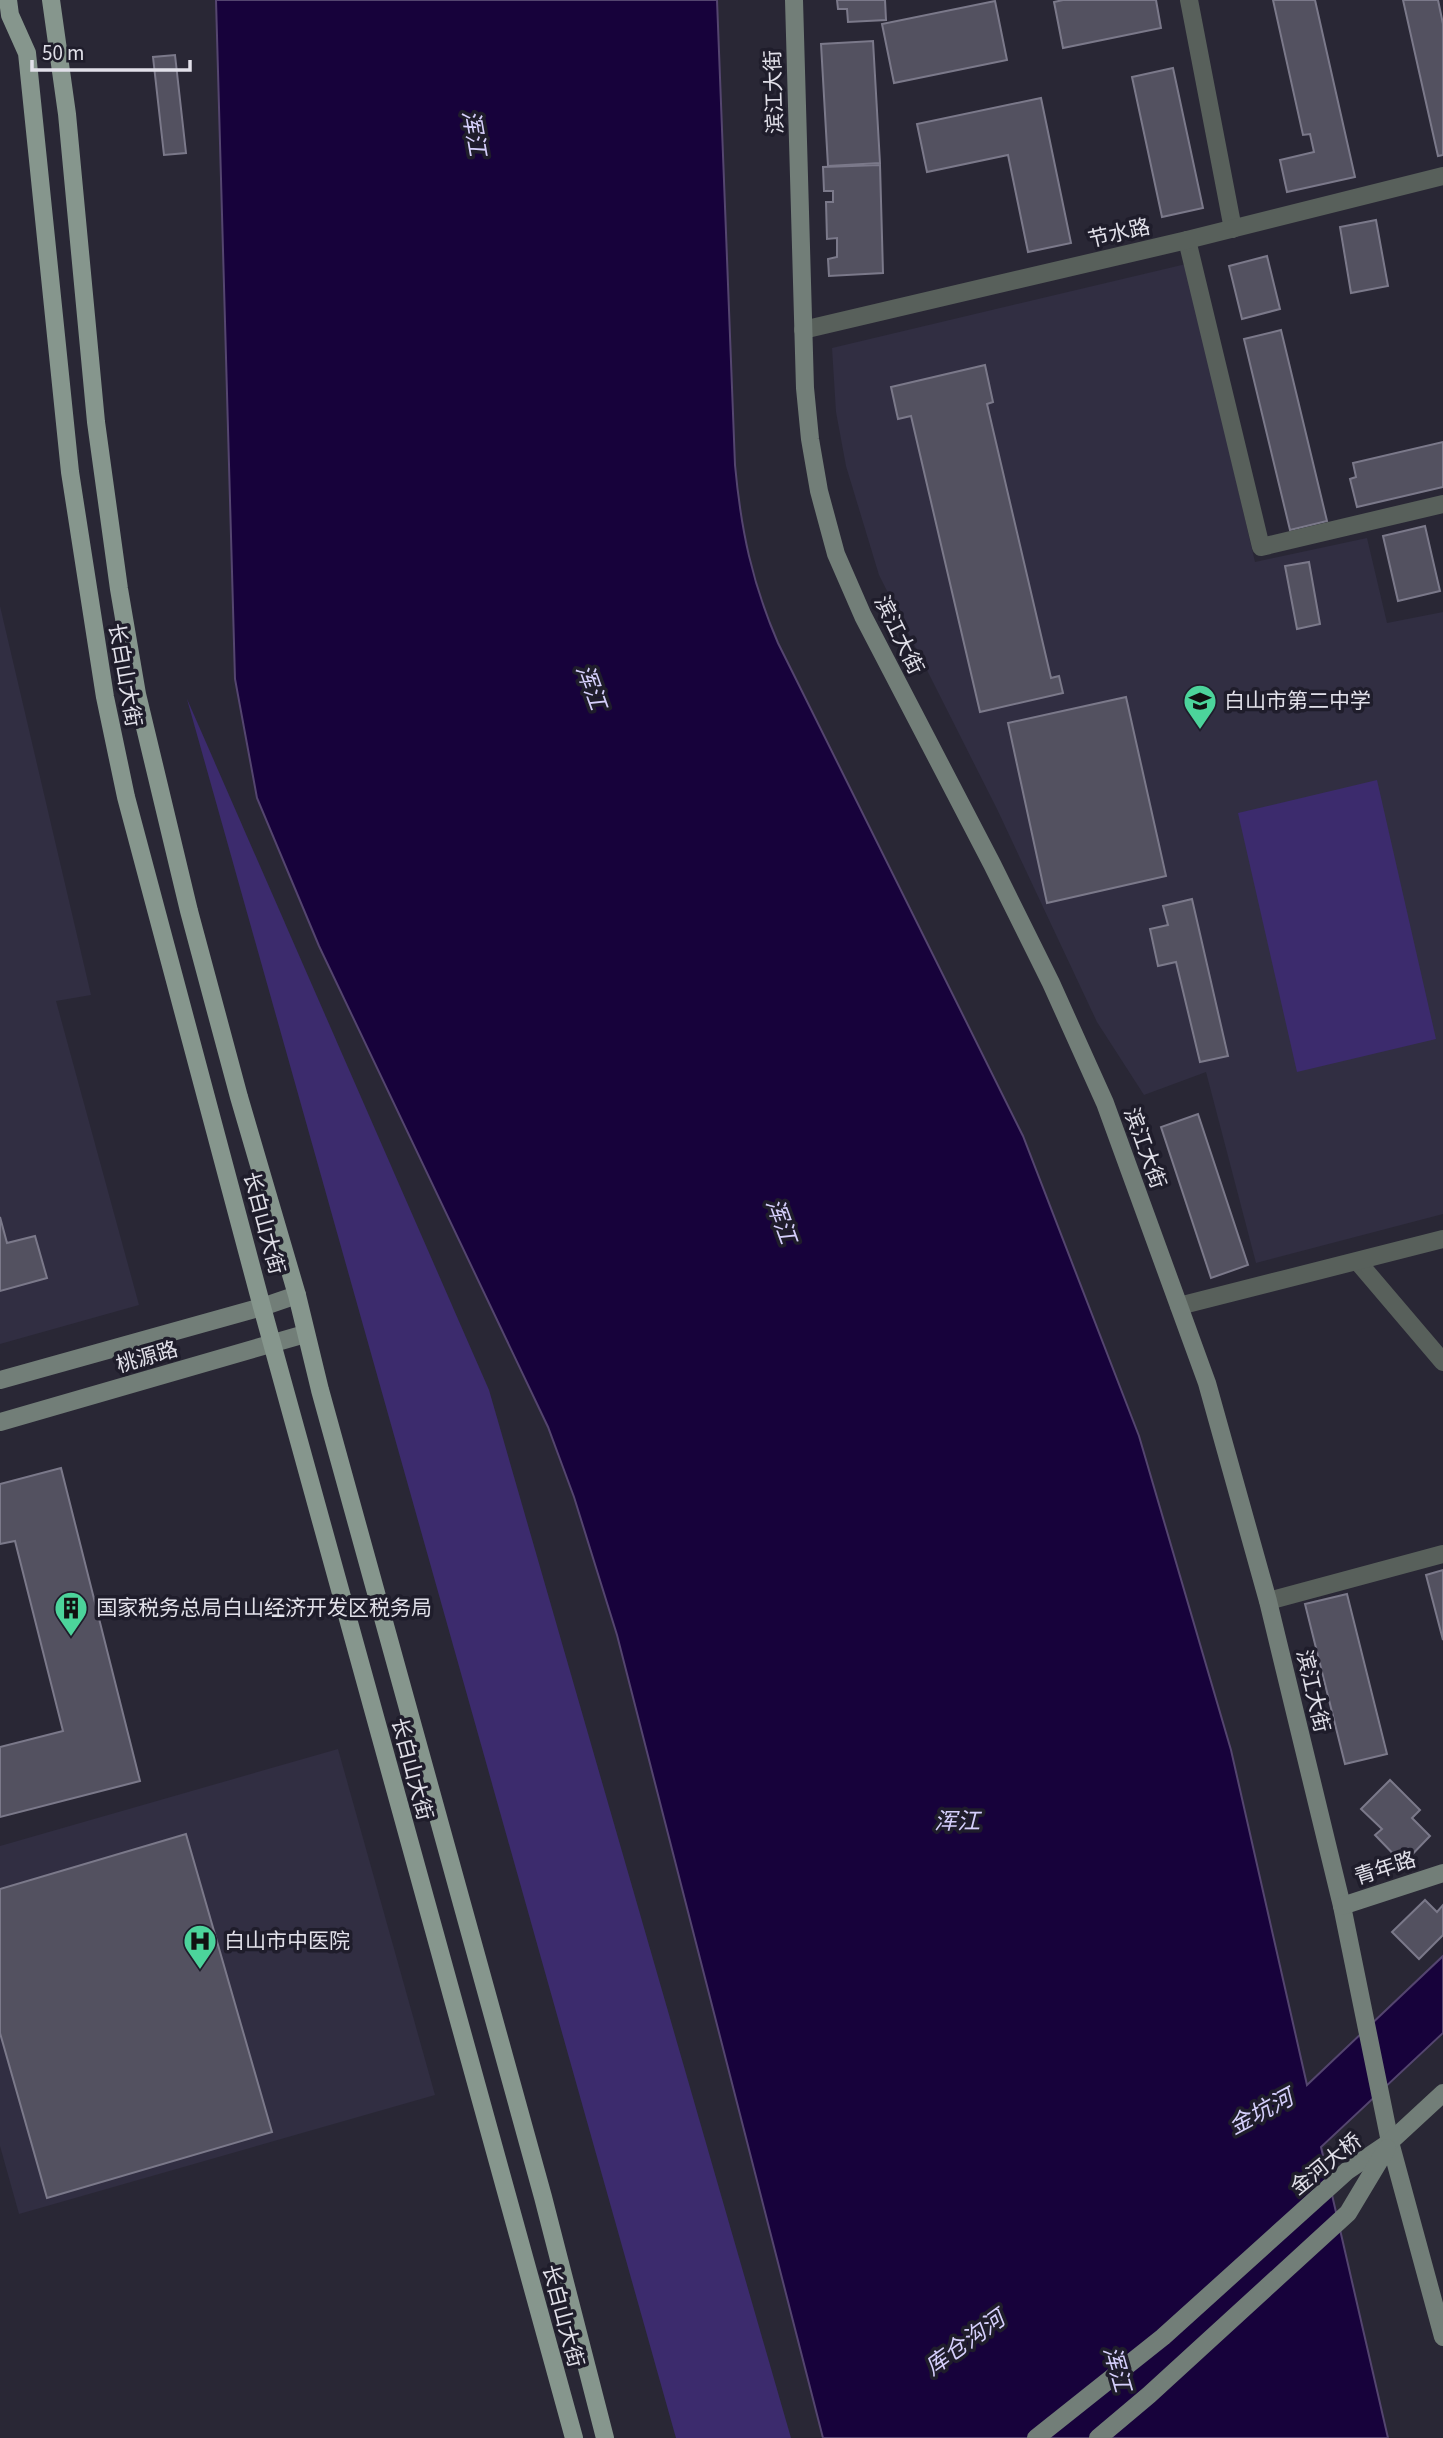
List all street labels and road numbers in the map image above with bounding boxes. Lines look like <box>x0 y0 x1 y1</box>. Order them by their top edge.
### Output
street label: 滨江大街 <box>758 50 790 134</box>
street label: 节水路 <box>1085 211 1153 255</box>
street label: 滨江大街 <box>867 591 931 679</box>
street label: 长白山大街 <box>101 621 149 729</box>
street label: 滨江大街 <box>1117 1103 1173 1193</box>
street label: 长白山大街 <box>236 1168 292 1278</box>
street label: 桃源路 <box>113 1334 181 1380</box>
street label: 滨江大街 <box>1289 1647 1337 1735</box>
street label: 长白山大街 <box>384 1714 440 1824</box>
street label: 青年路 <box>1350 1844 1420 1892</box>
street label: 金河大桥 <box>1284 2126 1368 2202</box>
street label: 长白山大街 <box>535 2261 591 2371</box>

